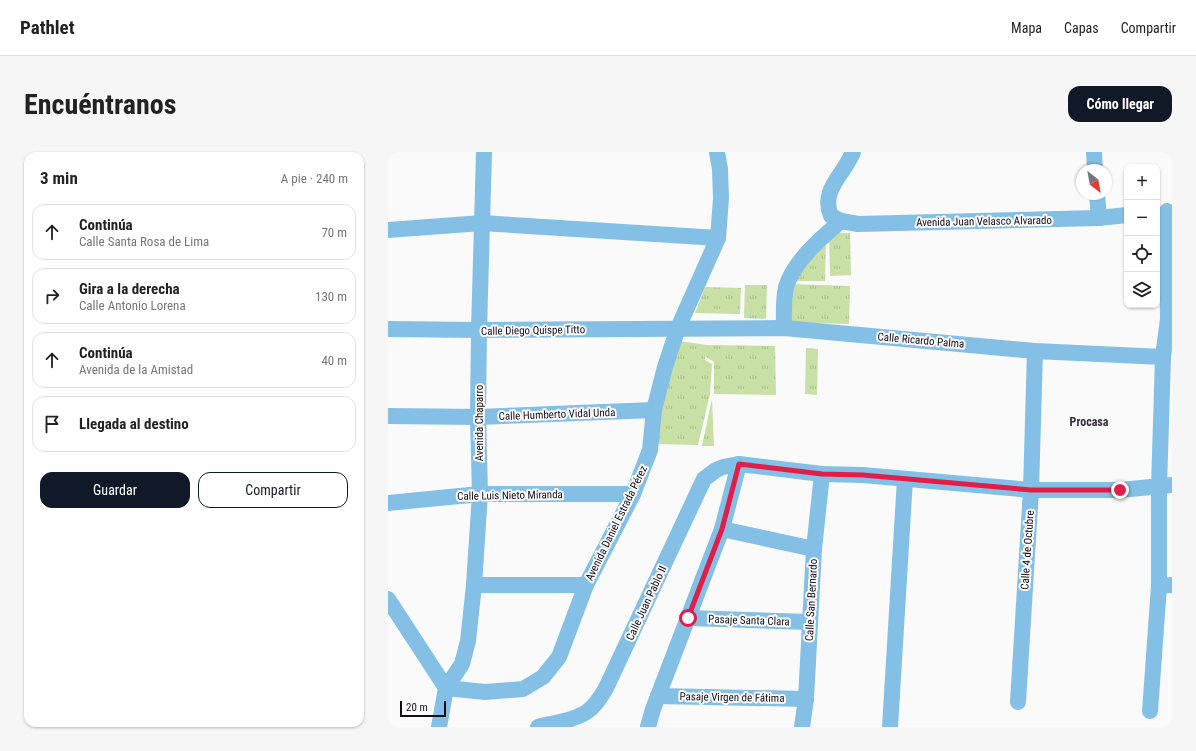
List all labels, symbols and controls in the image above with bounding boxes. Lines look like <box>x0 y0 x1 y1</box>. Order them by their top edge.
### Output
text: Pathlet <box>20 16 75 39</box>
text: Mapa <box>1011 20 1042 36</box>
text: Capas <box>1064 20 1099 36</box>
text: Compartir <box>1121 20 1176 36</box>
button: Cómo llegar <box>1068 86 1172 122</box>
text: Encuéntranos <box>24 88 176 121</box>
north arrow <box>1076 164 1112 200</box>
map controls <box>1124 164 1160 308</box>
button: + <box>1124 164 1160 200</box>
text: 3 min <box>40 168 78 188</box>
text: A pie · 240 m <box>281 171 348 186</box>
button: − <box>1124 200 1160 236</box>
street label: Avenida Juan Velasco Alvarado <box>916 214 1053 229</box>
text: Continúa <box>79 216 133 234</box>
icon: ahead <box>41 221 63 243</box>
text: 70 m <box>321 225 347 240</box>
text: Calle Santa Rosa de Lima <box>79 234 209 249</box>
button: locate <box>1124 236 1160 272</box>
button: layers <box>1124 272 1160 308</box>
text: Gira a la derecha <box>79 280 180 298</box>
icon: right <box>41 285 63 307</box>
text: 130 m <box>315 289 347 304</box>
text: Calle Antonio Lorena <box>79 298 186 313</box>
street label: Calle Diego Quispe Titto <box>481 323 586 338</box>
street label: Calle Ricardo Palma <box>877 330 965 351</box>
text: Continúa <box>79 344 133 362</box>
icon: ahead <box>41 349 63 371</box>
text: 40 m <box>321 353 347 368</box>
text: Avenida de la Amistad <box>79 362 193 377</box>
street label: Avenida Chaparro <box>473 384 486 461</box>
street label: Calle Humberto Vidal Unda <box>498 406 616 423</box>
icon: arrive <box>41 413 63 435</box>
text: Llegada al destino <box>79 415 189 433</box>
district label: Procasa <box>1070 415 1109 429</box>
street label: Avenida Daniel Estrada Pérez <box>583 463 650 583</box>
button: Guardar <box>40 472 190 508</box>
button: Compartir <box>198 472 348 508</box>
route end <box>1111 481 1129 499</box>
street label: Calle Luis Nieto Miranda <box>457 488 563 503</box>
street label: Calle 4 de Octubre <box>1018 510 1037 590</box>
street label: Calle San Bernardo <box>803 558 820 642</box>
street label: Calle Juan Pablo II <box>623 564 669 643</box>
route start <box>679 609 697 627</box>
street label: Pasaje Santa Clara <box>708 613 790 628</box>
street label: Pasaje Virgen de Fátima <box>679 690 785 705</box>
scale bar <box>400 699 446 718</box>
text: 20 m <box>406 701 428 714</box>

